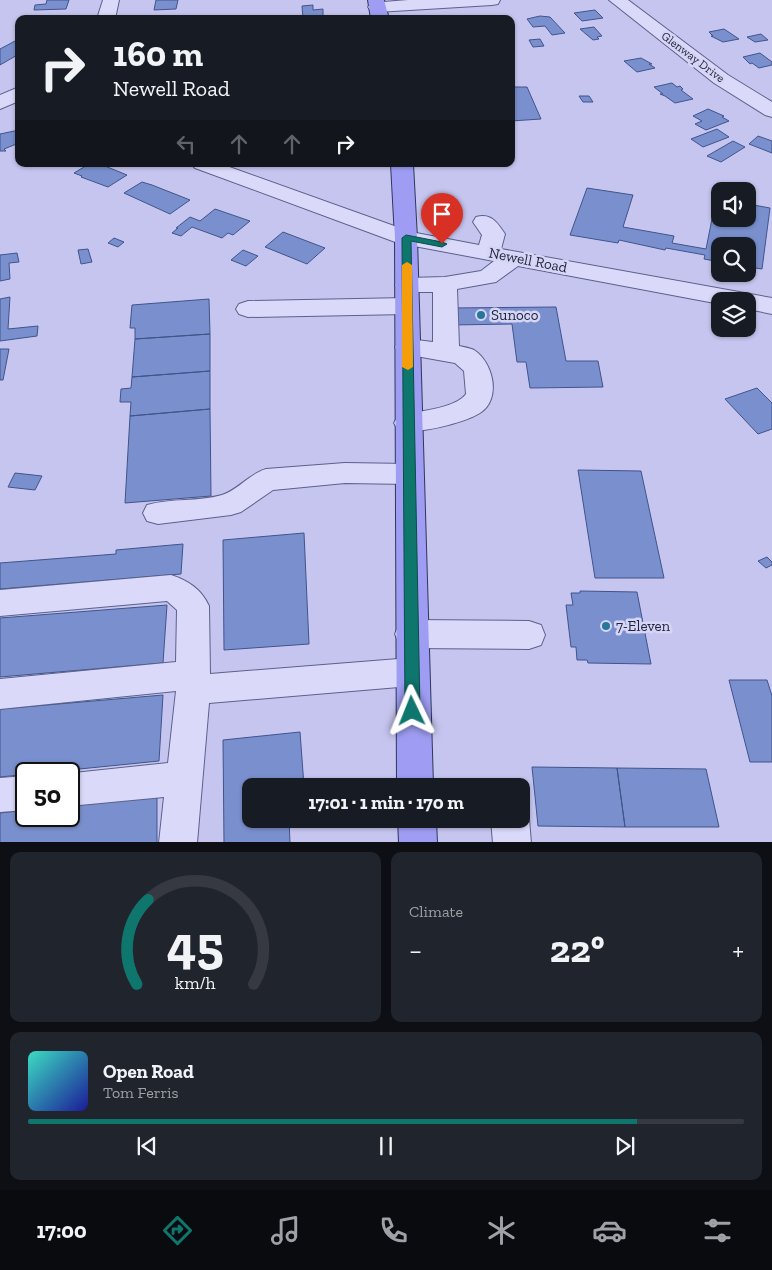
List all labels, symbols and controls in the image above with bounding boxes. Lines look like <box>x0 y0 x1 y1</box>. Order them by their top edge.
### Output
street label: Glenway Drive <box>659 29 728 85</box>
text: 160 m <box>113 33 203 75</box>
icon: right <box>30 35 95 100</box>
text: Newell Road <box>113 75 230 102</box>
icon: left <box>172 130 200 158</box>
icon: ahead <box>225 130 253 158</box>
icon: ahead <box>278 130 306 158</box>
icon: right <box>331 130 359 158</box>
map controls <box>711 182 756 337</box>
button: sound <box>711 182 756 227</box>
pin <box>421 193 463 244</box>
icon: arrive <box>428 200 456 228</box>
button: search <box>711 237 756 282</box>
street label: Newell Road <box>487 244 570 277</box>
button: layers <box>711 292 756 337</box>
place label: Sunoco <box>491 306 539 324</box>
marker: Sunoco <box>475 309 487 321</box>
place label: 7-Eleven <box>616 617 671 635</box>
marker: 7-Eleven <box>600 620 612 632</box>
position arrow <box>385 684 437 736</box>
speed limit sign: 50 <box>15 762 80 827</box>
text: 17:01 · 1 min · 170 m <box>308 791 464 814</box>
text: Climate <box>409 902 463 921</box>
text: 45 <box>167 914 224 976</box>
text: 22° <box>550 926 604 972</box>
text: − <box>409 934 422 967</box>
text: + <box>732 934 744 967</box>
text: km/h <box>175 972 216 994</box>
text: Open Road <box>103 1060 194 1083</box>
text: Tom Ferris <box>103 1083 179 1102</box>
icon: previous <box>133 1132 161 1160</box>
icon: pause <box>372 1132 400 1160</box>
icon: next <box>611 1132 639 1160</box>
icon: directions <box>160 1213 195 1248</box>
icon: music <box>268 1213 303 1248</box>
icon: phone <box>376 1213 411 1248</box>
icon: climate <box>484 1213 519 1248</box>
icon: car <box>592 1213 627 1248</box>
icon: filters <box>700 1213 735 1248</box>
text: 17:00 <box>37 1217 87 1244</box>

